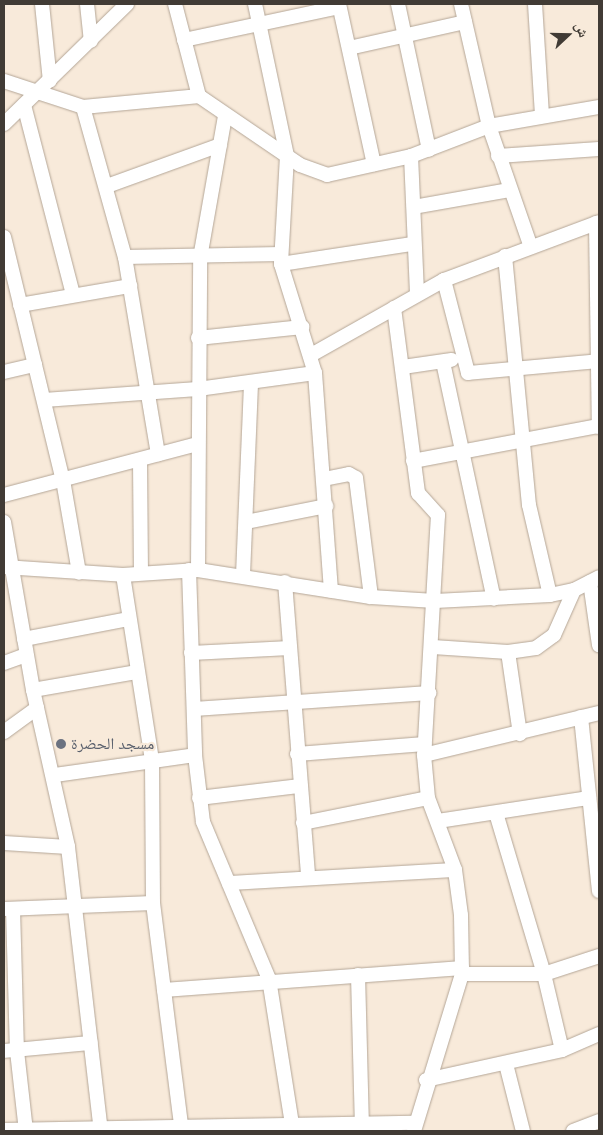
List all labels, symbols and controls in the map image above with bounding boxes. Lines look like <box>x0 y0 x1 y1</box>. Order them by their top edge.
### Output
north arrow <box>543 10 593 60</box>
text: ش <box>572 20 592 39</box>
place label: مسجد الحضرة <box>71 734 154 754</box>
marker: مسجد الحضرة <box>55 738 67 750</box>

